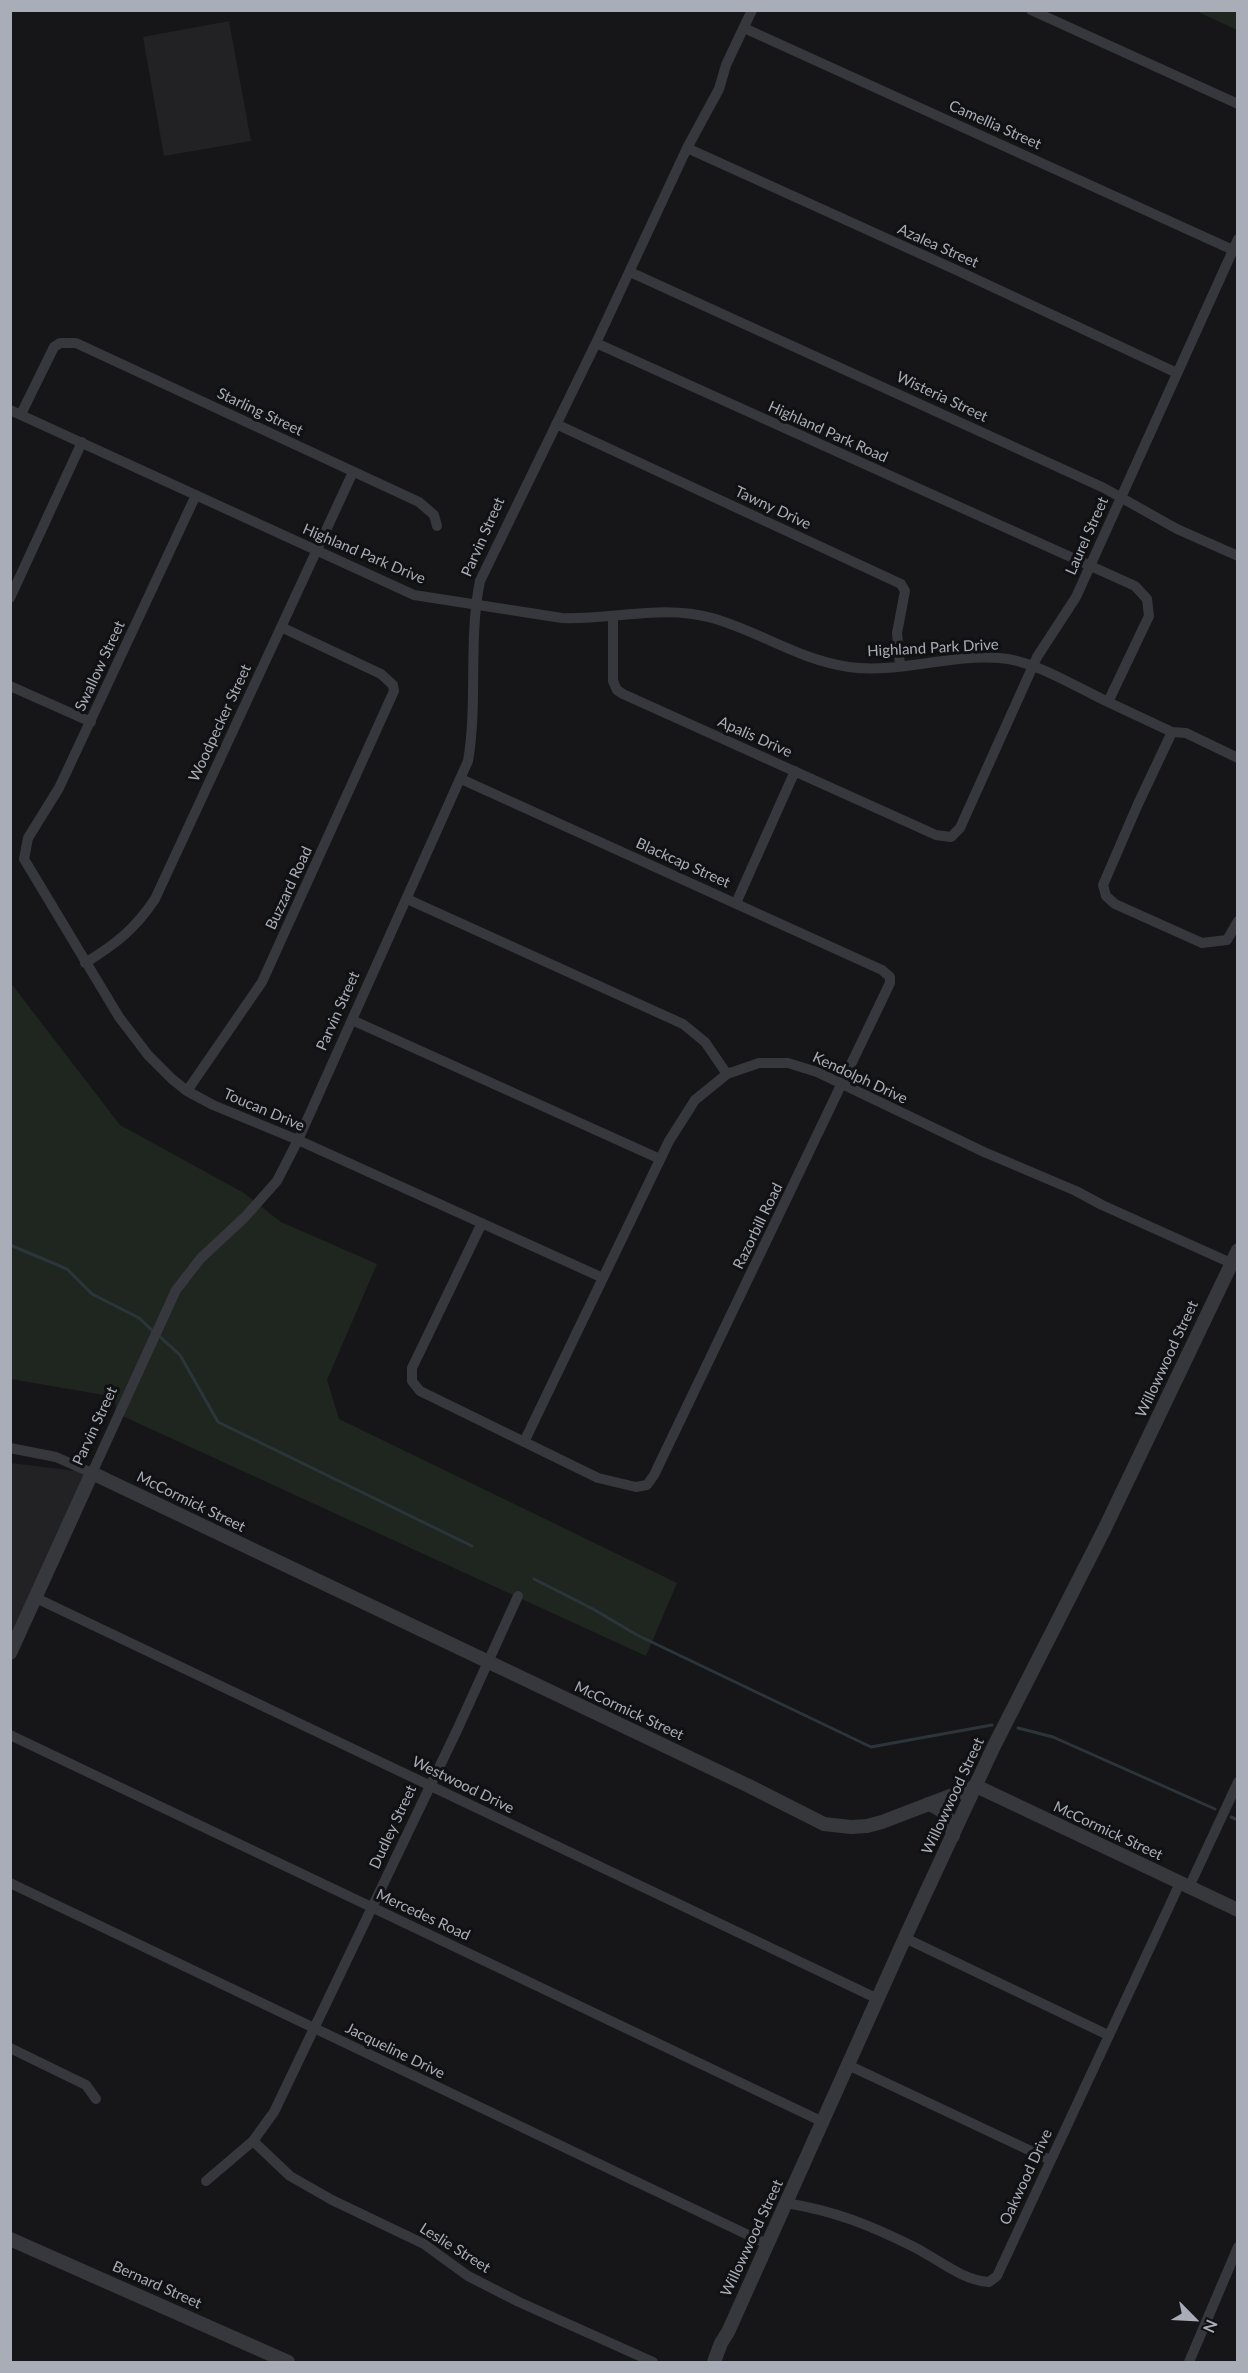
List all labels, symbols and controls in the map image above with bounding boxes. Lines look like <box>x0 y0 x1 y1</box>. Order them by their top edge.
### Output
street label: Camellia Street <box>946 97 1044 153</box>
street label: Azalea Street <box>895 220 981 272</box>
street label: Wisteria Street <box>893 368 991 426</box>
street label: Starling Street <box>214 384 306 440</box>
street label: Highland Park Road <box>765 398 891 466</box>
street label: Tawny Drive <box>732 483 814 533</box>
street label: Laurel Street <box>1062 494 1112 578</box>
street label: Parvin Street <box>458 495 508 579</box>
street label: Highland Park Drive <box>300 520 428 588</box>
street label: Swallow Street <box>71 618 129 714</box>
street label: Highland Park Drive <box>867 636 999 660</box>
street label: Woodpecker Street <box>185 661 255 785</box>
street label: Apalis Drive <box>715 713 795 761</box>
street label: Blackcap Street <box>633 834 733 892</box>
street label: Buzzard Road <box>262 844 316 932</box>
street label: Parvin Street <box>313 969 363 1053</box>
street label: Kendolph Drive <box>810 1048 910 1108</box>
street label: Toucan Drive <box>221 1085 307 1135</box>
street label: Razorbill Road <box>729 1180 787 1272</box>
street label: Willowwood Street <box>1132 1298 1202 1420</box>
street label: Parvin Street <box>69 1384 121 1468</box>
street label: McCormick Street <box>134 1468 248 1536</box>
street label: McCormick Street <box>571 1678 687 1744</box>
street label: Willowwood Street <box>918 1735 988 1857</box>
street label: Westwood Drive <box>409 1753 517 1817</box>
street label: Dudley Street <box>366 1782 420 1872</box>
street label: McCormick Street <box>1050 1798 1166 1864</box>
street label: Mercedes Road <box>373 1885 473 1945</box>
street label: Jacqueline Drive <box>342 2019 448 2083</box>
street label: Oakwood Drive <box>996 2126 1056 2228</box>
street label: Willowwood Street <box>717 2177 787 2299</box>
street label: Leslie Street <box>416 2219 494 2277</box>
street label: Bernard Street <box>110 2257 204 2313</box>
north arrow <box>1164 2289 1224 2349</box>
text: N <box>1200 2317 1222 2336</box>

